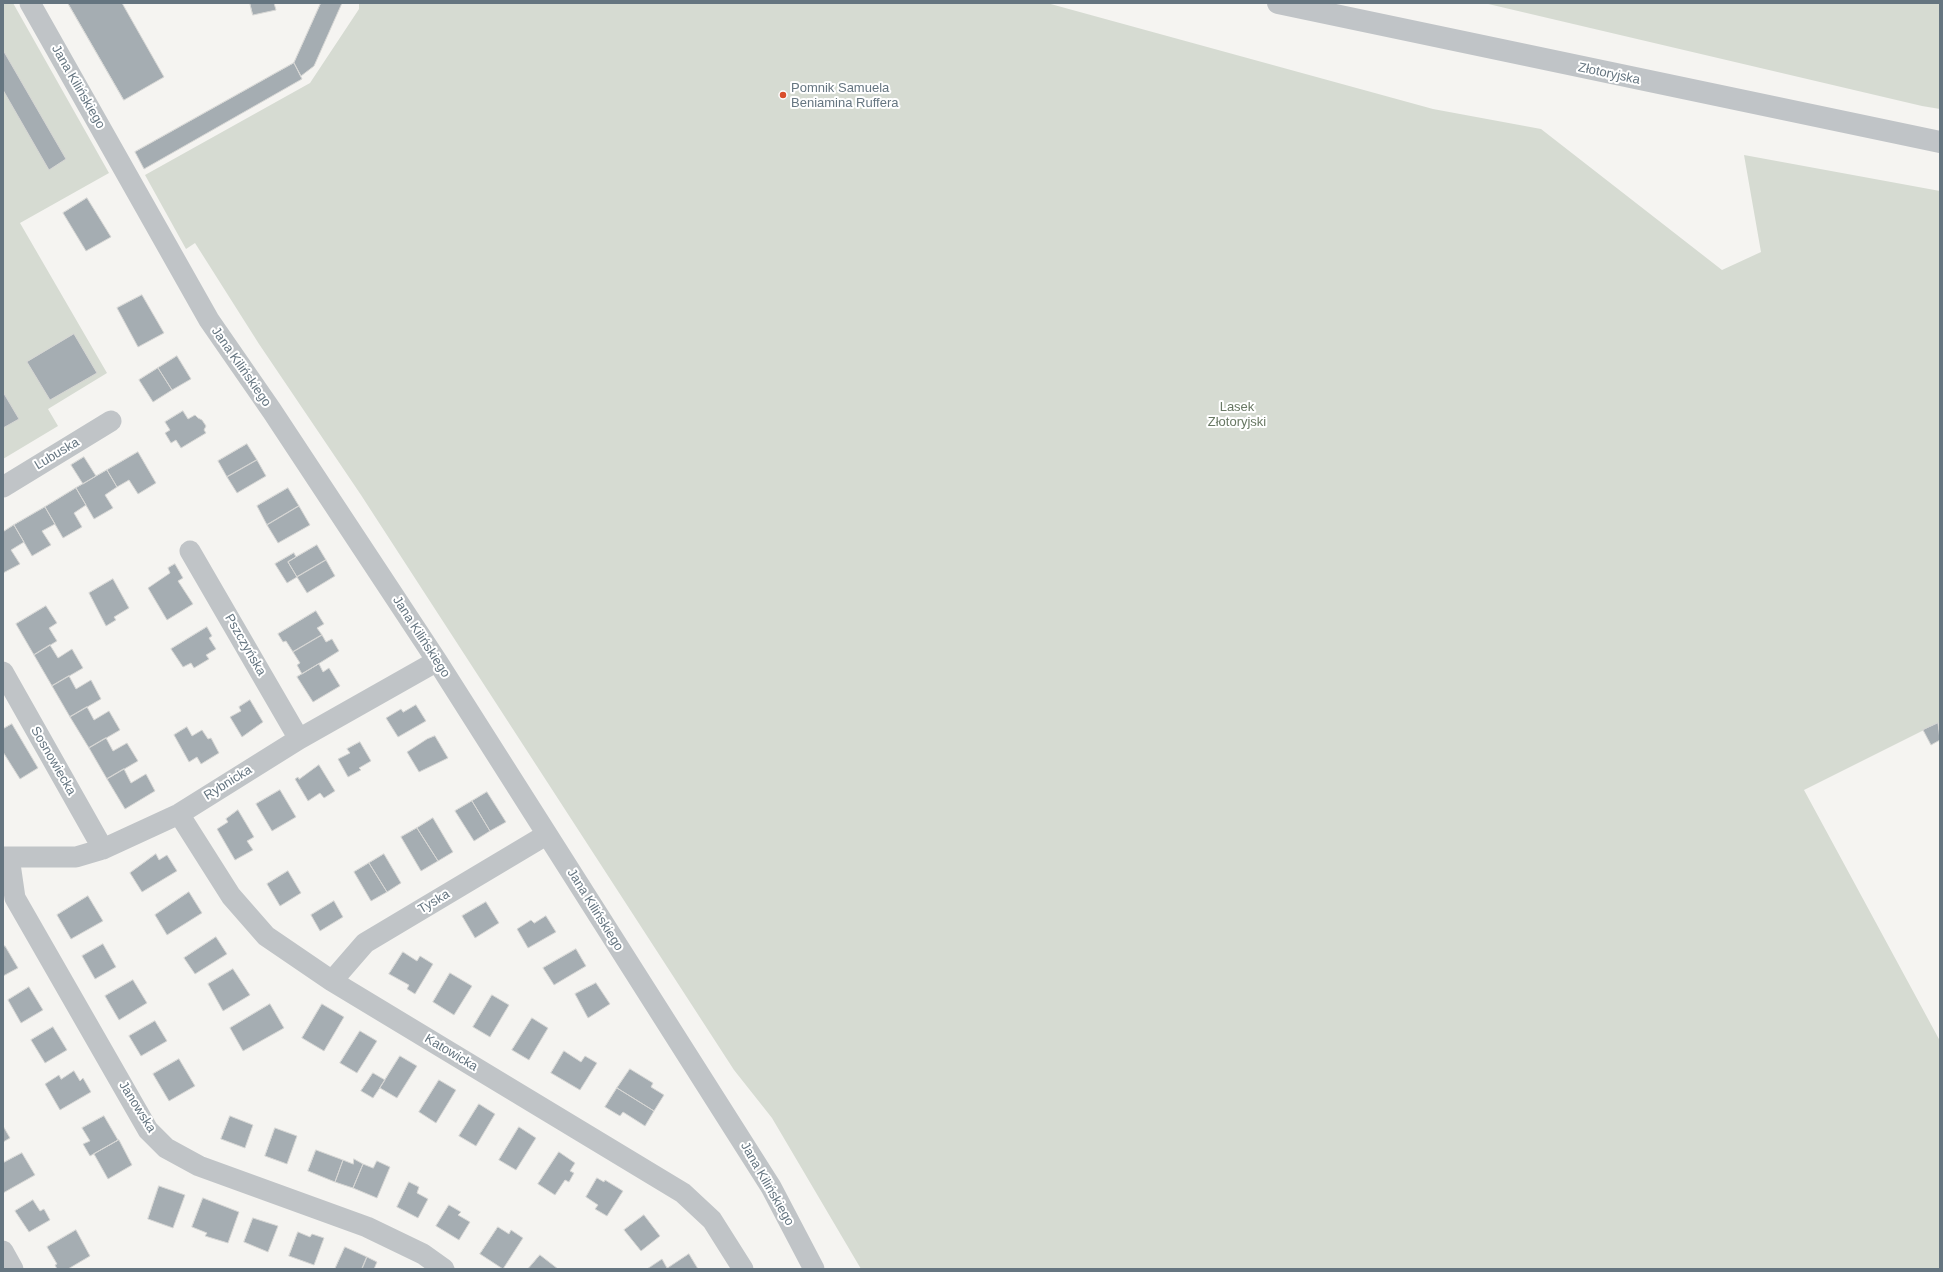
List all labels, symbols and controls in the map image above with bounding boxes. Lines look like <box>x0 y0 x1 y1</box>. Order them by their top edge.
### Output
street label: Jana Kilińskiego <box>48 42 108 132</box>
street label: Złotoryjska <box>1577 60 1641 88</box>
place label: Pomnik Samuela Beniamina Ruffera <box>791 80 898 111</box>
marker: Pomnik Samuela Beniamina Ruffera <box>778 90 788 100</box>
street label: Jana Kilińskiego <box>208 324 274 410</box>
park label: Lasek Złotoryjski <box>1208 399 1266 430</box>
street label: Lubuska <box>32 435 82 473</box>
street label: Jana Kilińskiego <box>389 593 453 681</box>
street label: Pszczyńska <box>221 611 269 679</box>
street label: Sosnowiecka <box>27 724 79 798</box>
street label: Rybnicka <box>201 762 255 804</box>
street label: Jana Kilińskiego <box>563 866 627 954</box>
street label: Tyska <box>415 887 453 917</box>
street label: Katowicka <box>422 1031 480 1075</box>
street label: Janowska <box>115 1078 159 1136</box>
street label: Jana Kilińskiego <box>737 1139 797 1229</box>

